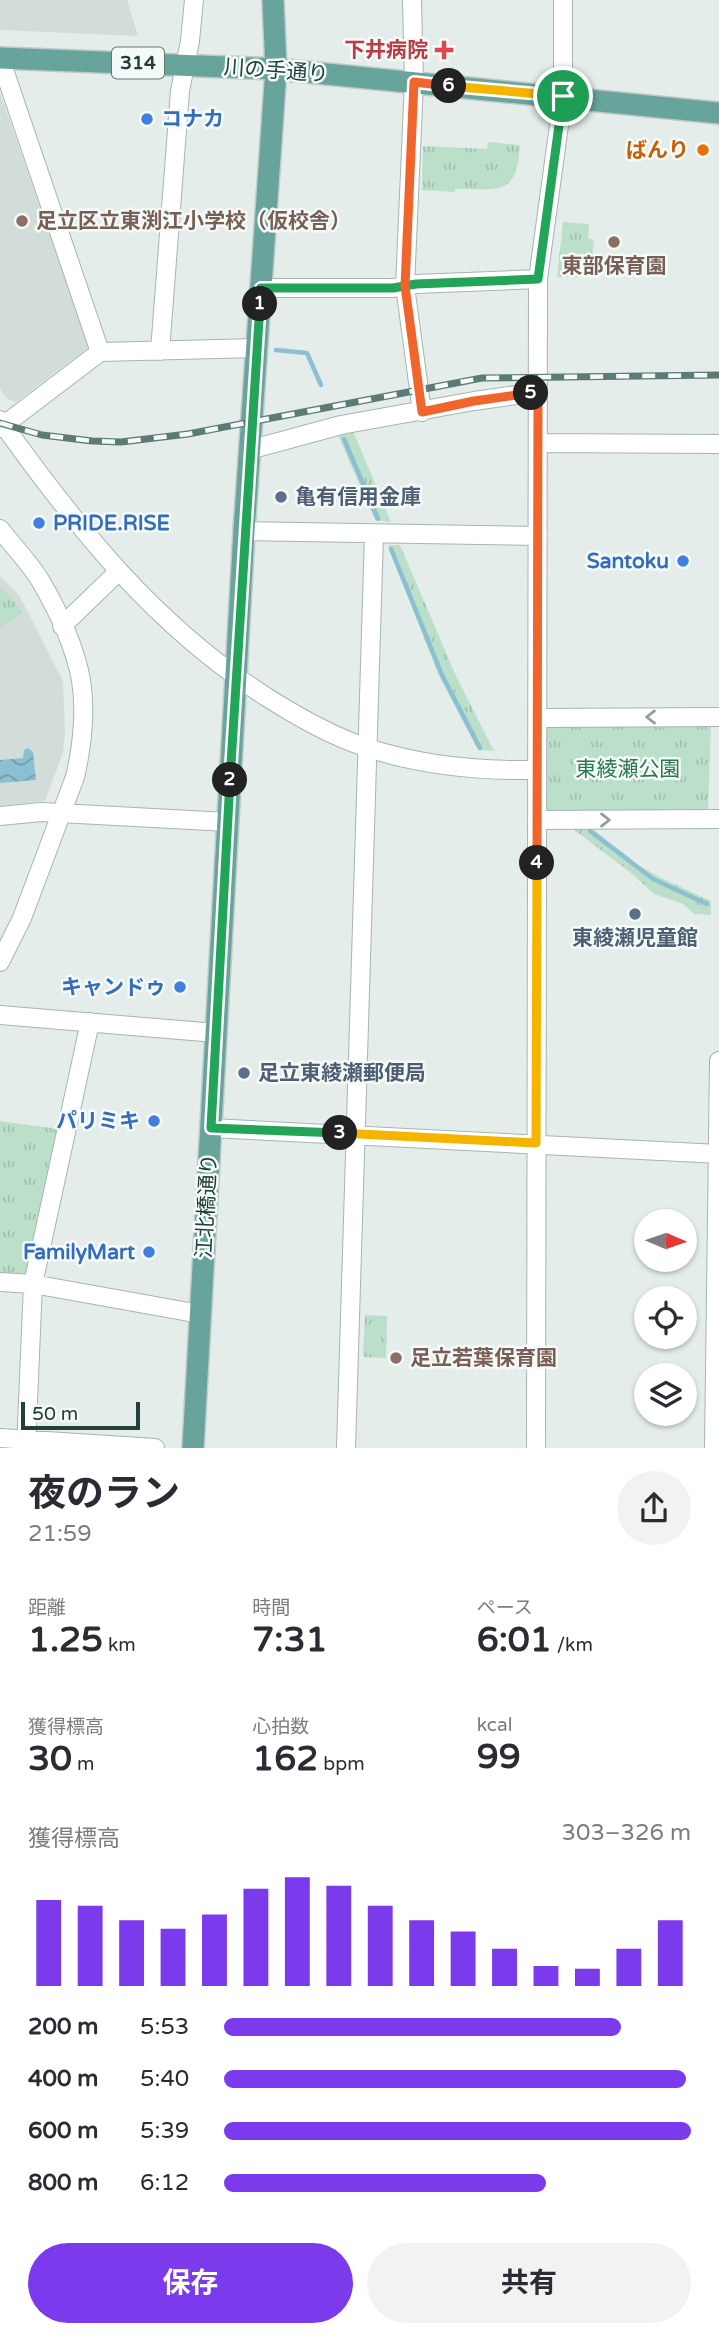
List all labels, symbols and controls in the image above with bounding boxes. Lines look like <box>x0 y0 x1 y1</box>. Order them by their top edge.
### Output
place label: 下井病院 <box>344 38 428 63</box>
marker: 下井病院 <box>434 40 454 60</box>
road number: 314 <box>112 48 164 78</box>
street label: 川の手通り <box>223 55 329 87</box>
pin <box>533 66 593 126</box>
pin: 6 <box>432 68 466 104</box>
text: 6 <box>443 74 454 96</box>
icon: arrive <box>544 77 582 115</box>
place label: コナカ <box>161 107 224 132</box>
marker: コナカ <box>139 111 155 127</box>
place label: ばんり <box>626 138 689 163</box>
marker: ばんり <box>695 142 711 158</box>
place label: 足立区立東渕江小学校（仮校舎） <box>36 209 351 234</box>
marker: 足立区立東渕江小学校（仮校舎） <box>14 213 30 229</box>
marker: 東部保育園 <box>606 234 622 250</box>
place label: 東部保育園 <box>562 254 667 279</box>
pin: 1 <box>243 286 278 322</box>
text: 1 <box>254 292 265 314</box>
pin: 5 <box>514 376 548 410</box>
text: 5 <box>525 381 536 403</box>
place label: 亀有信用金庫 <box>295 485 421 510</box>
marker: 亀有信用金庫 <box>273 489 289 505</box>
place label: PRIDE.RISE <box>53 511 170 536</box>
marker: PRIDE.RISE <box>31 515 47 531</box>
place label: Santoku <box>587 549 669 574</box>
marker: Santoku <box>675 553 691 569</box>
one-way arrow <box>645 709 656 725</box>
park label: 東綾瀬公園 <box>576 757 681 782</box>
pin: 2 <box>212 762 247 798</box>
text: 2 <box>224 768 235 790</box>
one-way arrow <box>600 812 611 828</box>
pin: 4 <box>520 846 554 880</box>
text: 4 <box>531 851 542 873</box>
marker: 東綾瀬児童館 <box>627 906 643 922</box>
place label: 東綾瀬児童館 <box>572 926 698 951</box>
place label: キャンドゥ <box>61 975 166 1000</box>
marker: キャンドゥ <box>172 979 188 995</box>
place label: 足立東綾瀬郵便局 <box>258 1061 426 1086</box>
marker: 足立東綾瀬郵便局 <box>236 1065 252 1081</box>
place label: パリミキ <box>56 1109 140 1134</box>
marker: パリミキ <box>146 1113 162 1129</box>
pin: 3 <box>322 1116 358 1150</box>
text: 3 <box>334 1121 345 1143</box>
street label: 江北橋通り <box>192 1153 222 1259</box>
north arrow <box>634 1209 696 1272</box>
map controls <box>634 1209 697 1426</box>
place label: FamilyMart <box>23 1240 135 1265</box>
marker: FamilyMart <box>141 1244 157 1260</box>
button: locate <box>634 1286 697 1349</box>
place label: 足立若葉保育園 <box>410 1346 557 1371</box>
marker: 足立若葉保育園 <box>388 1350 404 1366</box>
button: layers <box>634 1363 697 1426</box>
scale bar <box>21 1399 140 1431</box>
text: 50 m <box>32 1403 78 1425</box>
text: 夜のラン <box>28 1471 180 1517</box>
button: share <box>617 1471 691 1545</box>
text: 21:59 <box>28 1520 92 1548</box>
text: 距離 <box>28 1597 66 1619</box>
text: 時間 <box>252 1597 290 1619</box>
text: ペース <box>477 1597 533 1619</box>
text: 1.25 <box>28 1619 103 1661</box>
text: 7:31 <box>252 1619 327 1661</box>
text: 6:01 <box>477 1619 552 1661</box>
text: km <box>103 1634 136 1656</box>
text: /km <box>552 1634 593 1656</box>
text: kcal <box>477 1714 512 1736</box>
text: 獲得標高 <box>28 1716 104 1738</box>
text: 心拍数 <box>252 1716 309 1738</box>
text: 99 <box>477 1736 521 1778</box>
text: 30 <box>28 1738 72 1780</box>
text: 162 <box>252 1738 318 1780</box>
text: m <box>72 1753 94 1775</box>
text: bpm <box>318 1753 365 1775</box>
text: 303–326 m <box>562 1819 691 1847</box>
text: 獲得標高 <box>28 1825 120 1853</box>
text: 200 m <box>28 2013 98 2041</box>
text: 5:53 <box>140 2013 189 2041</box>
text: 400 m <box>28 2065 98 2093</box>
text: 5:40 <box>140 2065 189 2093</box>
text: 600 m <box>28 2117 98 2145</box>
text: 5:39 <box>140 2117 189 2145</box>
text: 800 m <box>28 2169 98 2197</box>
text: 6:12 <box>140 2169 189 2197</box>
button: 保存 <box>28 2243 353 2323</box>
button: 共有 <box>367 2243 691 2323</box>

